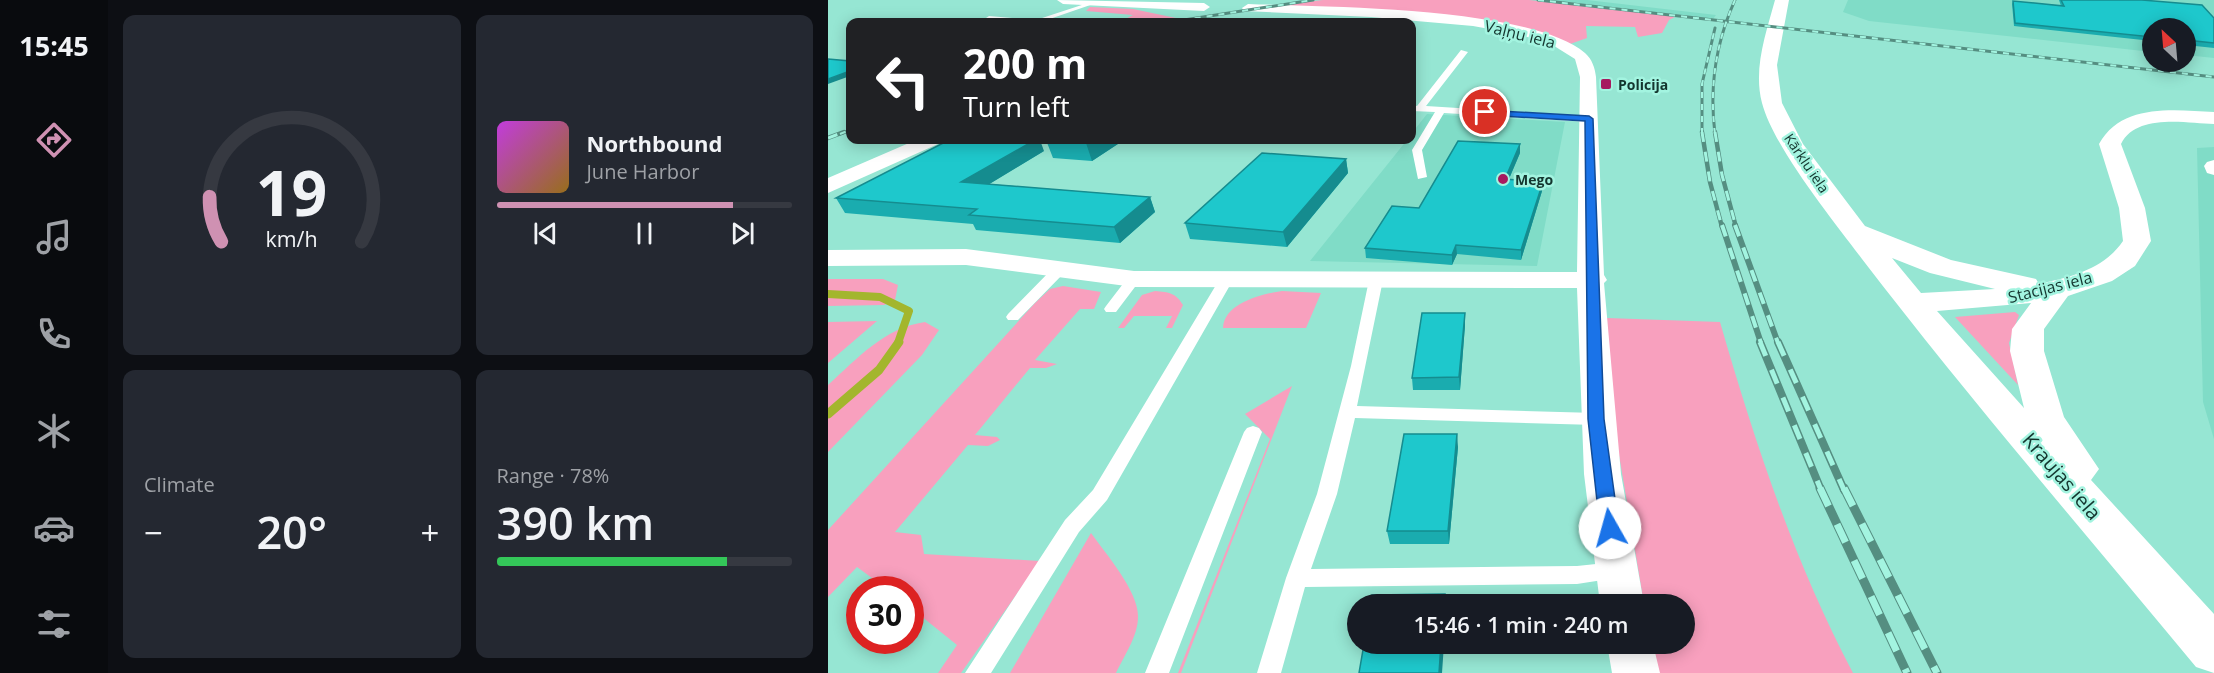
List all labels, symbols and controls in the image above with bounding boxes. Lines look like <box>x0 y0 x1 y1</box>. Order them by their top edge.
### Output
street label: Vaļņu iela <box>1482 15 1558 53</box>
north arrow <box>2142 18 2196 72</box>
map controls <box>2142 18 2196 72</box>
text: 15:45 <box>19 27 89 64</box>
text: 200 m <box>963 34 1087 91</box>
icon: left <box>864 42 942 120</box>
place label: Policija <box>1618 75 1668 94</box>
marker: Policija <box>1599 77 1613 91</box>
pin <box>1459 86 1510 137</box>
text: Turn left <box>963 88 1070 125</box>
icon: arrive <box>1468 95 1501 128</box>
icon: directions <box>33 119 75 161</box>
text: Northbound <box>587 128 722 158</box>
street label: Kārklu iela <box>1780 130 1834 196</box>
text: 19 <box>256 149 327 234</box>
text: June Harbor <box>587 158 699 185</box>
place label: Mego <box>1515 170 1553 189</box>
marker: Mego <box>1496 172 1510 186</box>
icon: music <box>33 216 75 258</box>
icon: previous <box>529 217 562 250</box>
icon: pause <box>628 217 661 250</box>
icon: next <box>726 217 759 250</box>
text: km/h <box>266 225 318 254</box>
street label: Stacijas iela <box>2006 266 2094 308</box>
icon: phone <box>33 313 75 355</box>
icon: climate <box>33 410 75 452</box>
street label: Kraujas iela <box>2017 427 2107 525</box>
text: Range · 78% <box>497 462 609 489</box>
text: Climate <box>144 471 215 498</box>
text: 390 km <box>497 492 654 553</box>
position arrow <box>1578 496 1642 560</box>
text: 20° <box>256 501 327 562</box>
icon: car <box>33 507 75 549</box>
text: − <box>144 510 163 555</box>
text: + <box>421 510 439 555</box>
speed limit sign: 30 <box>846 576 924 654</box>
icon: filters <box>33 603 75 645</box>
text: 15:46 · 1 min · 240 m <box>1413 609 1629 639</box>

